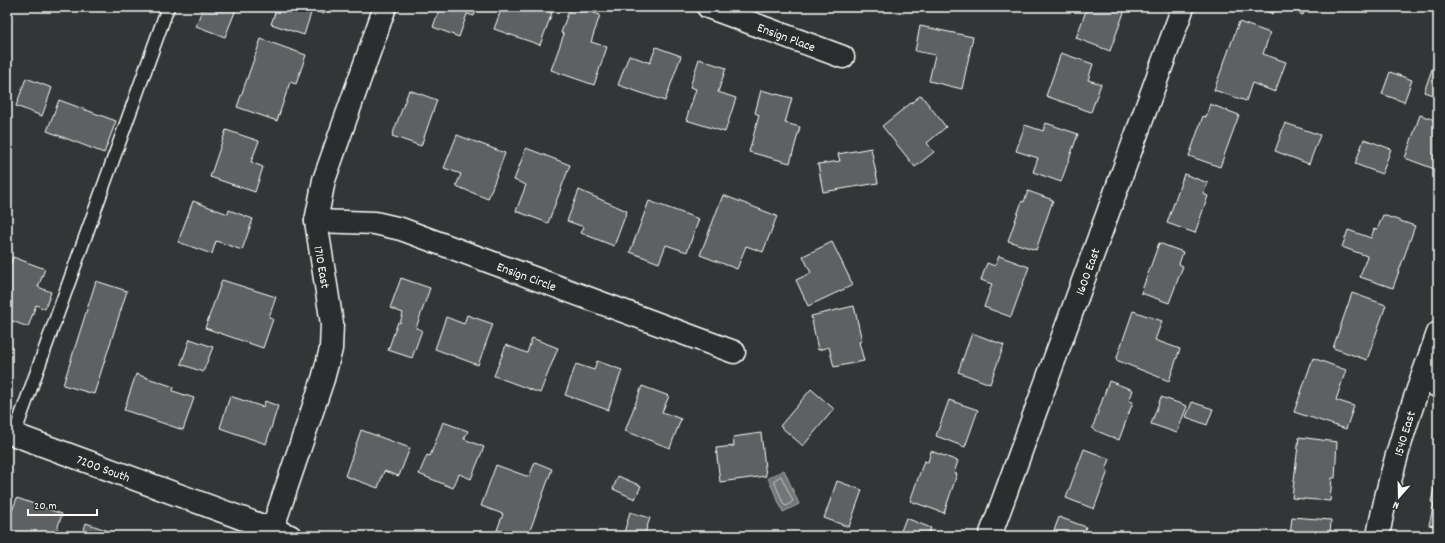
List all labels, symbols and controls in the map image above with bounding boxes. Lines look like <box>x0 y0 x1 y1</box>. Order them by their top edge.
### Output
street label: Ensign Place <box>754 19 818 58</box>
street label: 1710 East <box>307 245 334 290</box>
street label: 1600 East <box>1072 246 1106 298</box>
street label: Ensign Circle <box>494 258 559 298</box>
street label: 1540 East <box>1390 409 1422 459</box>
street label: 7200 South <box>73 451 132 488</box>
north arrow <box>1379 477 1419 517</box>
scale bar <box>28 491 97 517</box>
text: N <box>1390 496 1402 513</box>
text: 20 m <box>34 498 57 515</box>

